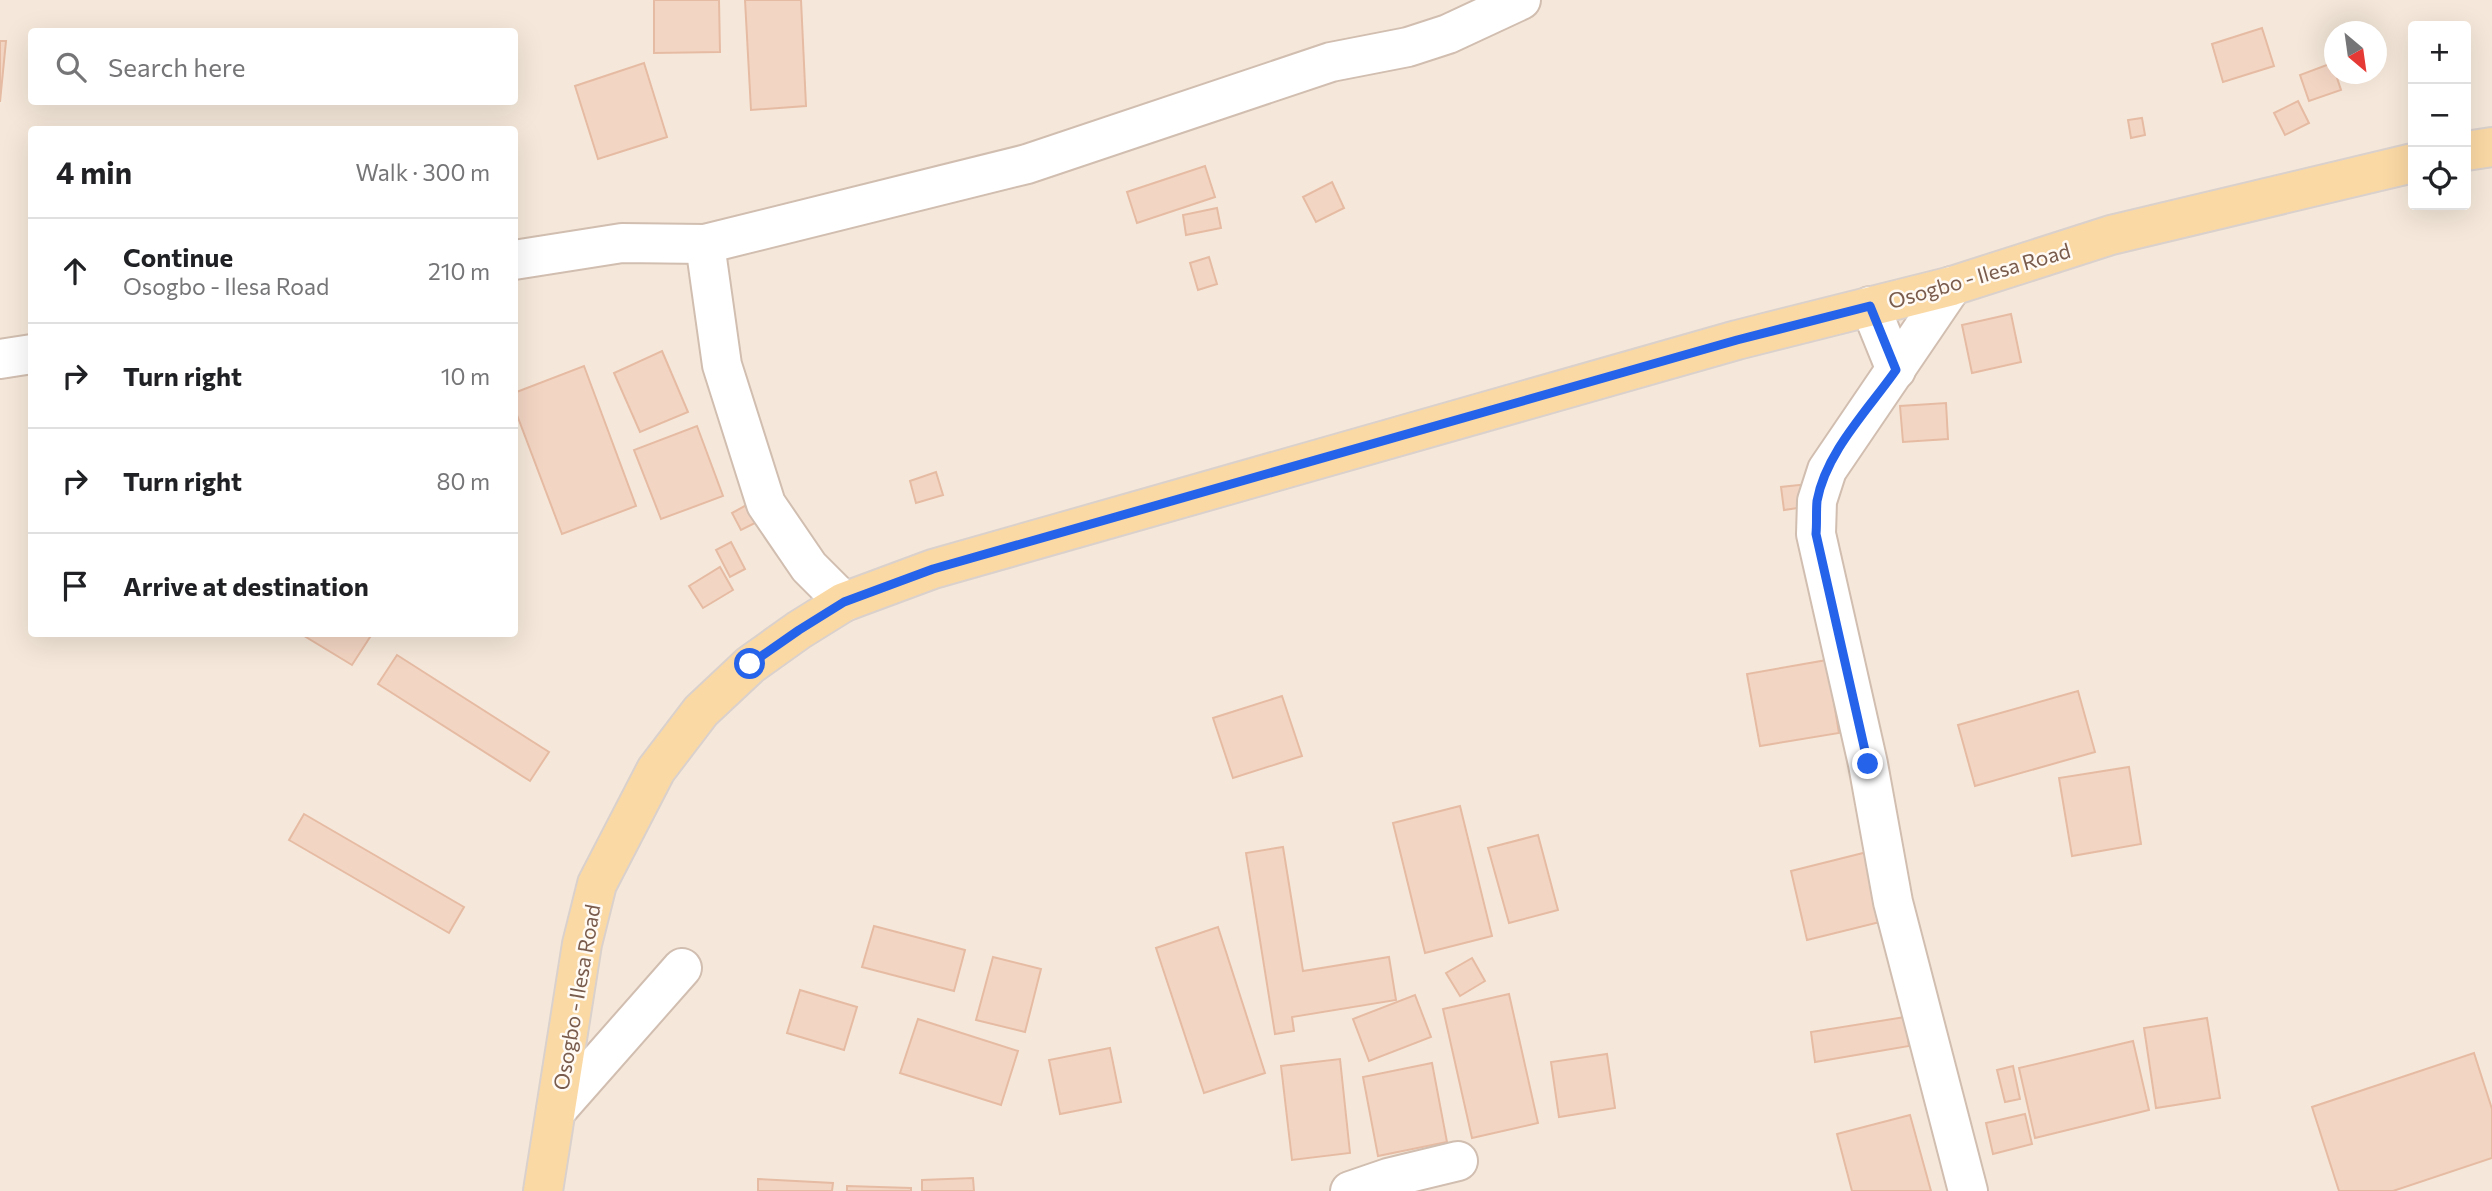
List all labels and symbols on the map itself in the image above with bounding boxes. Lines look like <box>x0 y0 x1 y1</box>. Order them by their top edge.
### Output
north arrow <box>2324 21 2387 84</box>
street label: Osogbo - Ilesa Road <box>1885 237 2073 313</box>
route start <box>734 648 765 679</box>
route end <box>1852 748 1883 779</box>
street label: Osogbo - Ilesa Road <box>547 902 605 1092</box>

